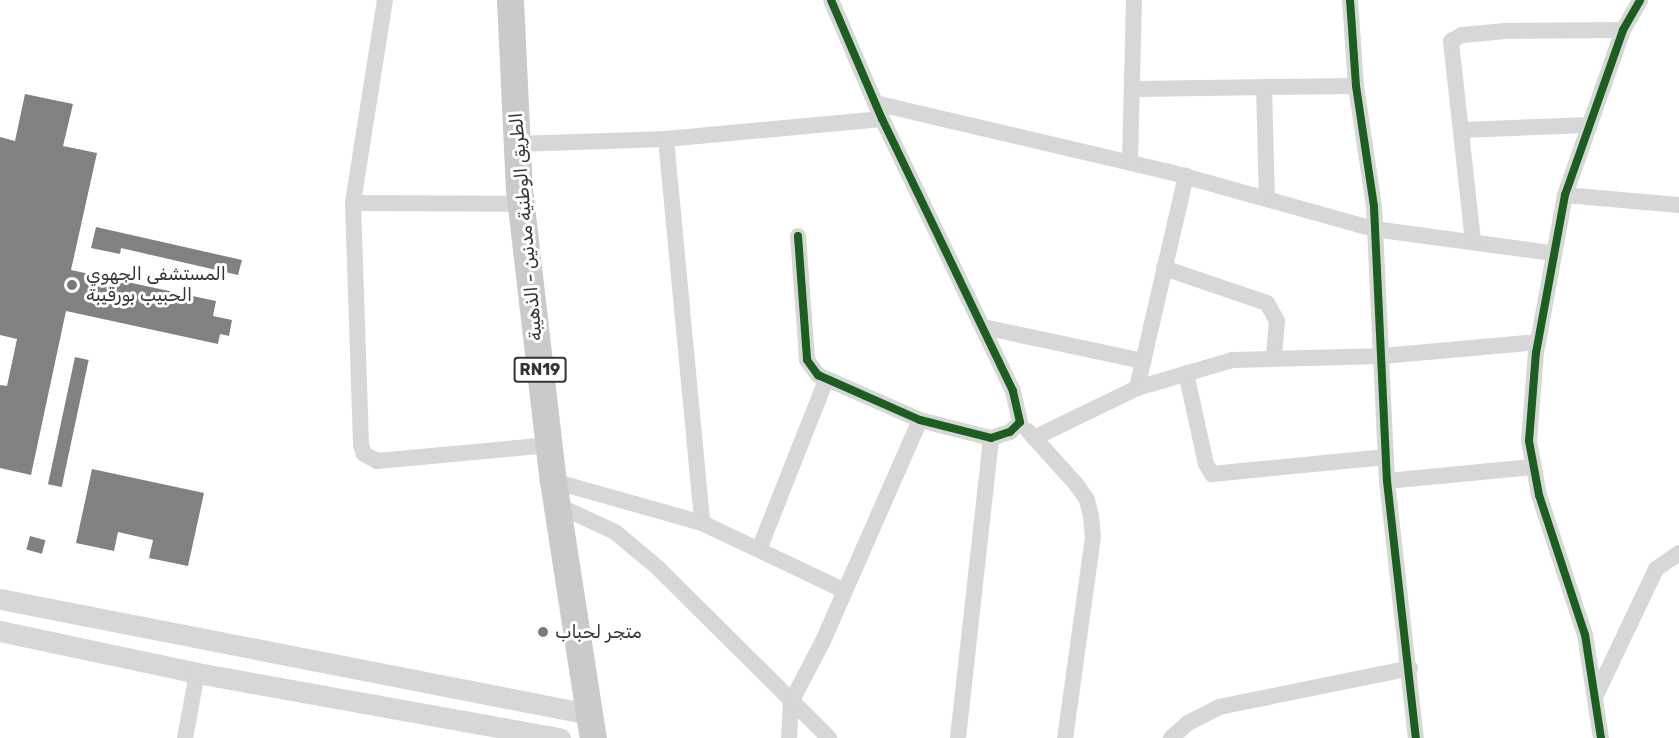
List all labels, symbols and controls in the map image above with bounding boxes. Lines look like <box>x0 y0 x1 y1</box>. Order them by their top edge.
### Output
street label: الطريق الوطنية مدنين - الذهيبة <box>505 112 547 342</box>
place label: المستشفى الجهوي الحبيب بورقيبة <box>86 264 226 306</box>
marker: المستشفى الجهوي الحبيب بورقيبة <box>63 276 81 294</box>
road number: RN19 <box>513 357 567 383</box>
place label: متجر لحباب <box>555 621 642 643</box>
marker: متجر لحباب <box>536 625 550 639</box>

